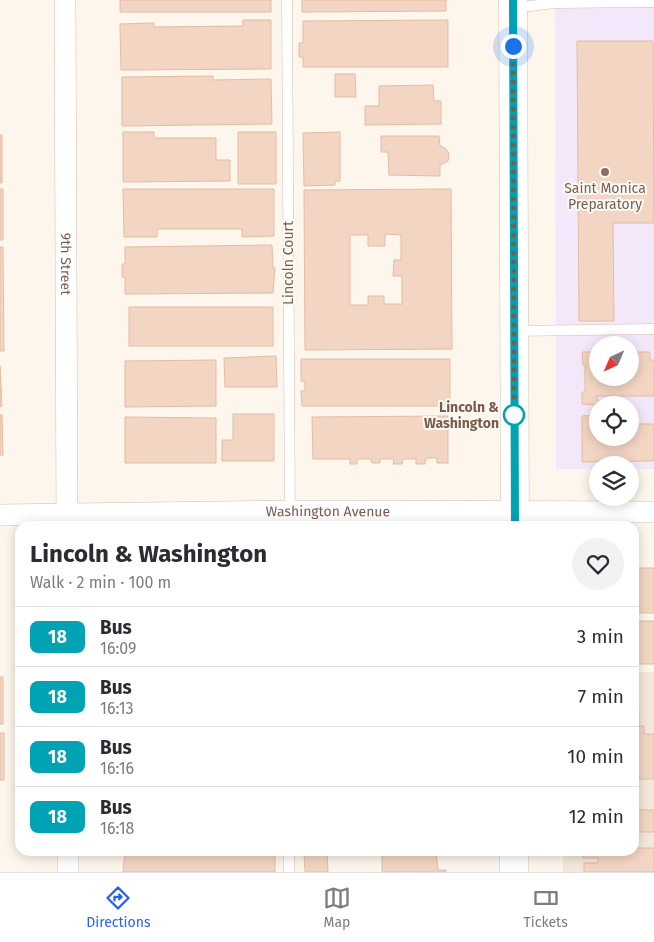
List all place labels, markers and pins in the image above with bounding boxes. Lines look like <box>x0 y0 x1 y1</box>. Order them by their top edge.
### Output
marker: Saint Monica Preparatory <box>599 166 611 178</box>
place label: Saint Monica Preparatory <box>564 180 646 213</box>
place label: Lincoln & Washington <box>424 399 499 432</box>
marker: Lincoln & Washington <box>503 404 525 426</box>

